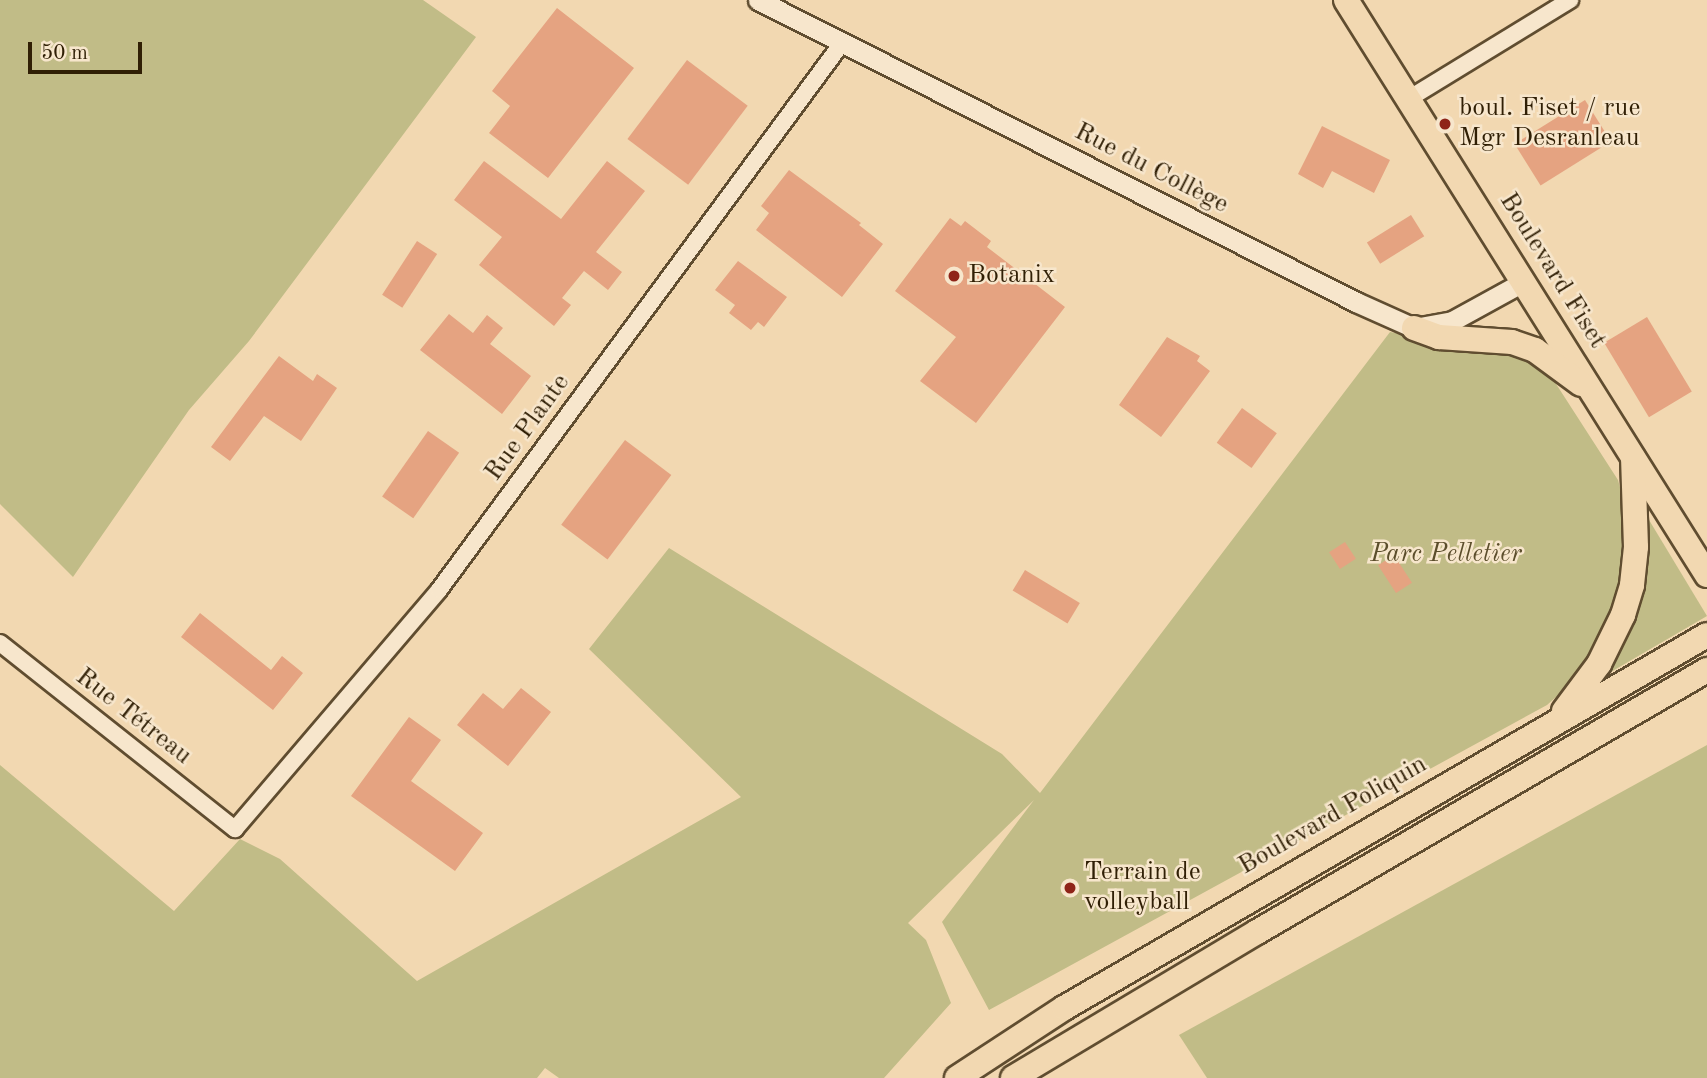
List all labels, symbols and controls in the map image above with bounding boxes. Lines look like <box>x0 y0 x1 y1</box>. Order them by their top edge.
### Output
scale bar <box>32 28 145 72</box>
text: 50 m <box>41 43 88 64</box>
place label: boul. Fiset / rue Mgr Desranleau <box>1459 93 1640 154</box>
marker: boul. Fiset / rue Mgr Desranleau <box>1437 116 1453 132</box>
street label: Rue du Collège <box>1069 117 1233 221</box>
street label: Boulevard Fiset <box>1492 187 1612 355</box>
place label: Botanix <box>968 260 1055 292</box>
marker: Botanix <box>946 268 962 284</box>
street label: Rue Plante <box>479 369 577 487</box>
park label: Parc Pelletier <box>1370 539 1522 571</box>
street label: Rue Tétreau <box>69 662 197 772</box>
street label: Boulevard Poliquin <box>1233 749 1433 883</box>
place label: Terrain de volleyball <box>1084 857 1201 918</box>
marker: Terrain de volleyball <box>1062 880 1078 896</box>

